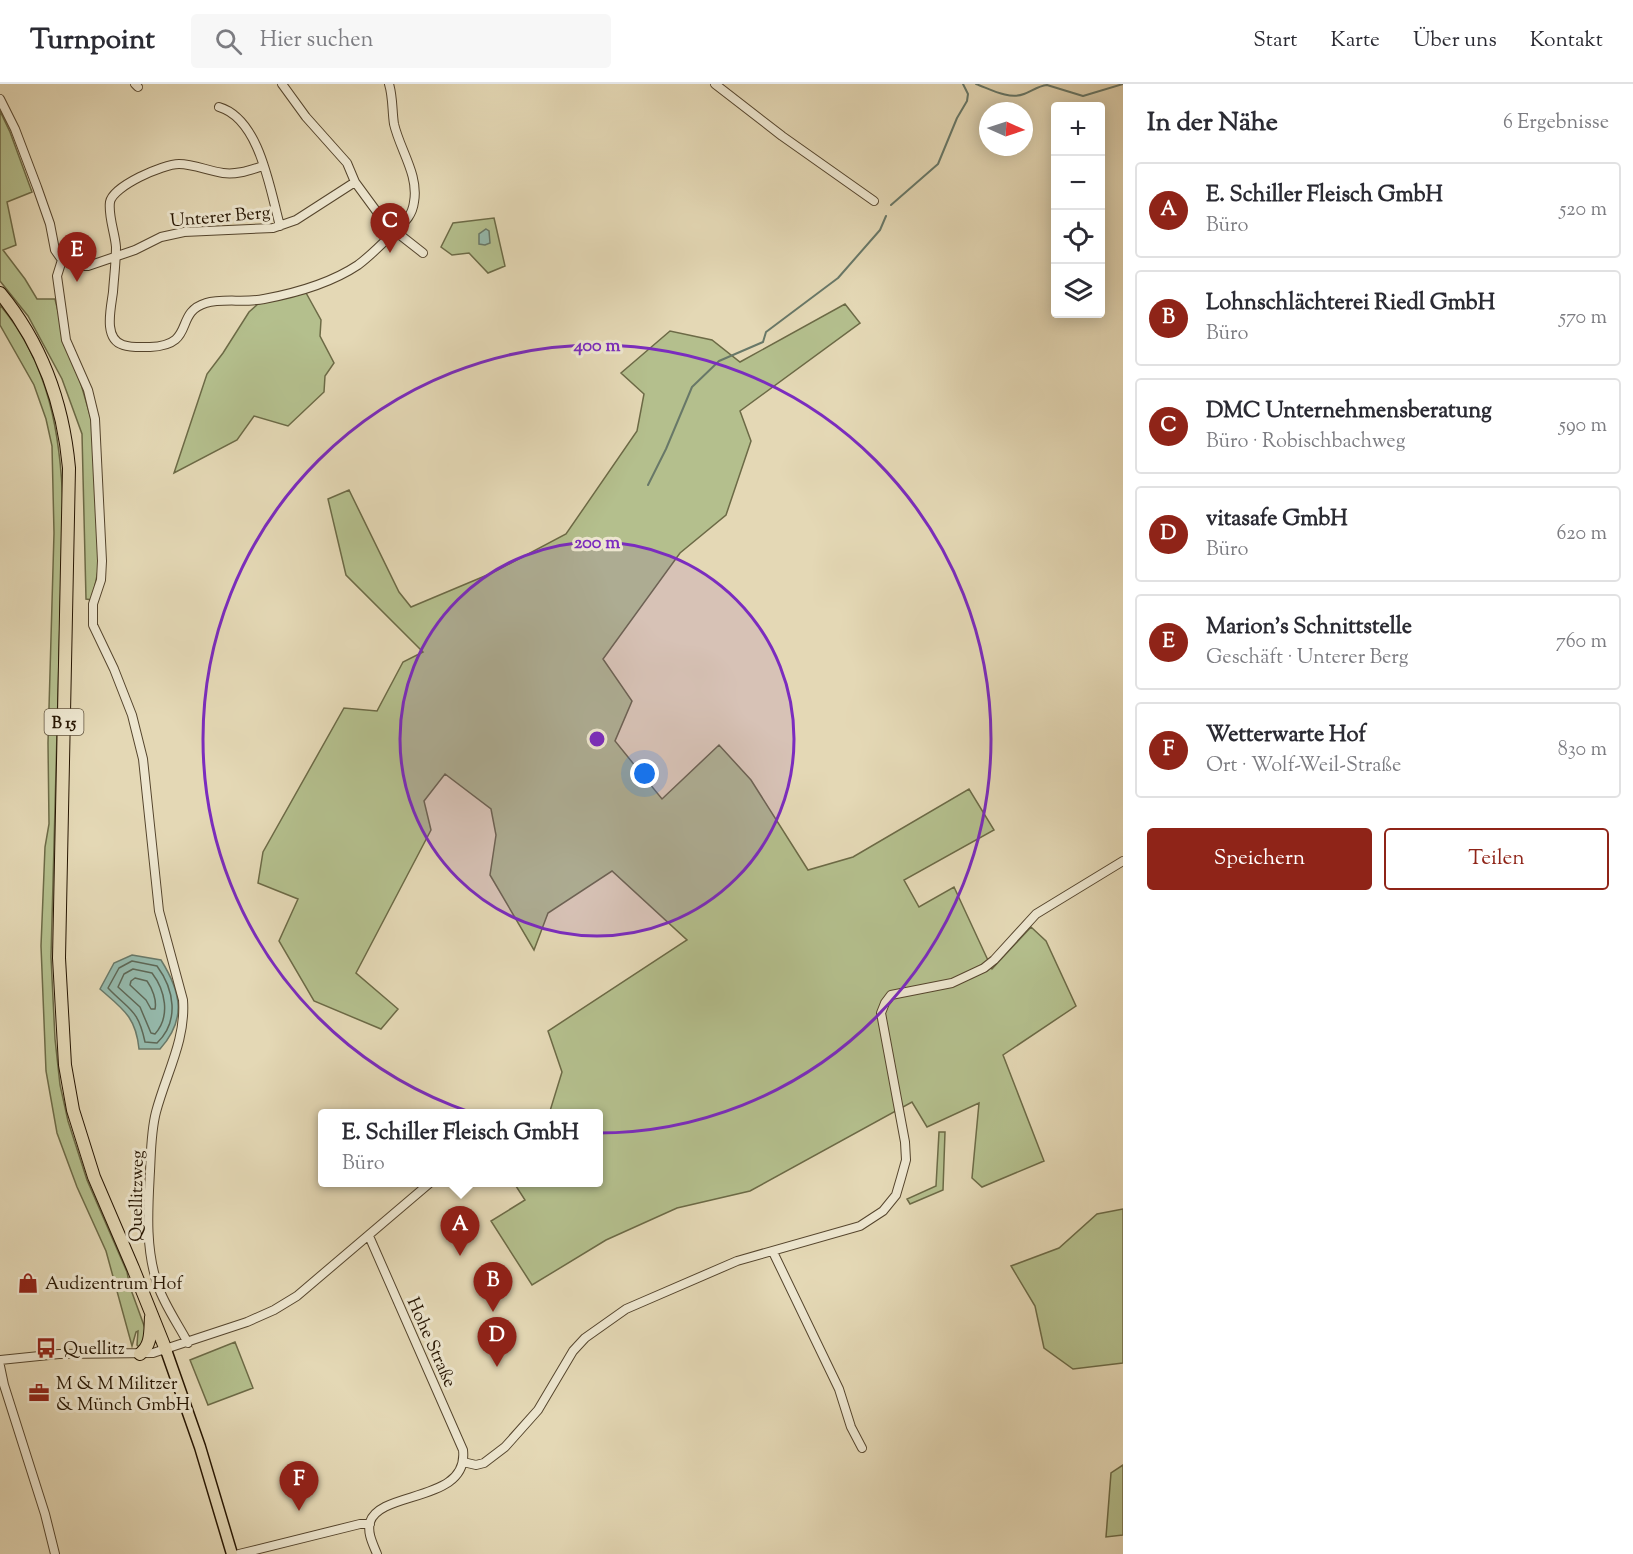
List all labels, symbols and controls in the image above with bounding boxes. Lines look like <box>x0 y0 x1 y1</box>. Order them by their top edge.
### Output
search box <box>191 14 611 68</box>
text: Turnpoint <box>30 21 155 61</box>
icon: search <box>212 25 245 58</box>
text: Hier suchen <box>260 25 374 57</box>
text: Start <box>1253 26 1297 56</box>
text: Karte <box>1330 26 1380 56</box>
text: Über uns <box>1413 26 1497 56</box>
text: Kontakt <box>1530 26 1603 56</box>
north arrow <box>979 102 1033 156</box>
map controls <box>1051 102 1105 318</box>
button: + <box>1051 102 1105 156</box>
text: In der Nähe <box>1147 105 1278 142</box>
text: 6 Ergebnisse <box>1503 109 1609 138</box>
button: − <box>1051 156 1105 210</box>
text: E. Schiller Fleisch GmbH <box>1206 180 1443 212</box>
text: A <box>1160 196 1177 225</box>
text: 520 m <box>1559 196 1607 225</box>
street label: Unterer Berg <box>169 201 272 235</box>
pin: C <box>370 204 410 253</box>
button: locate <box>1051 210 1105 264</box>
text: Büro <box>1206 212 1249 241</box>
pin: E <box>58 232 97 282</box>
button: layers <box>1051 264 1105 318</box>
text: Lohnschlächterei Riedl GmbH <box>1206 288 1495 320</box>
text: B <box>1162 304 1175 333</box>
text: 570 m <box>1559 304 1607 333</box>
text: Büro <box>1206 320 1249 349</box>
text: 400 m <box>573 334 620 360</box>
text: DMC Unternehmensberatung <box>1206 396 1492 428</box>
text: C <box>1160 412 1177 441</box>
text: 590 m <box>1559 412 1607 441</box>
text: Büro · Robischbachweg <box>1206 428 1405 457</box>
text: vitasafe GmbH <box>1206 504 1348 536</box>
text: D <box>1161 520 1176 549</box>
text: 620 m <box>1557 520 1607 549</box>
text: 200 m <box>574 531 620 557</box>
text: Büro <box>1206 536 1249 565</box>
text: Marion's Schnittstelle <box>1206 612 1412 644</box>
text: E <box>1162 628 1175 657</box>
text: 760 m <box>1556 628 1607 657</box>
text: Geschäft · Unterer Berg <box>1206 644 1409 673</box>
road number: B 15 <box>44 709 84 735</box>
text: Wetterwarte Hof <box>1206 720 1366 752</box>
centre of rings <box>587 729 607 749</box>
text: F <box>1163 736 1174 765</box>
text: 830 m <box>1558 736 1607 765</box>
text: Ort · Wolf-Weil-Straße <box>1206 752 1401 781</box>
your location <box>630 759 659 788</box>
button: Speichern <box>1147 828 1372 890</box>
button: Teilen <box>1384 828 1609 890</box>
popup <box>318 1109 603 1187</box>
text: E. Schiller Fleisch GmbH <box>342 1118 579 1150</box>
street label: Quellitzweg <box>124 1150 152 1242</box>
text: Büro <box>342 1150 385 1179</box>
pin: A <box>440 1206 480 1256</box>
pin: B <box>474 1262 512 1312</box>
shop icon: Audizentrum Hof <box>16 1271 40 1295</box>
place label: Audizentrum Hof <box>45 1272 183 1298</box>
street label: Hohe Straße <box>399 1293 462 1392</box>
pin: D <box>478 1318 516 1367</box>
bus stop icon: Quellitz <box>34 1336 58 1360</box>
place label: Quellitz <box>63 1337 125 1363</box>
place label: M & M Militzer & Münch GmbH <box>56 1372 190 1419</box>
office icon: M & M Militzer & Münch GmbH <box>27 1381 51 1405</box>
pin: F <box>280 1462 318 1511</box>

